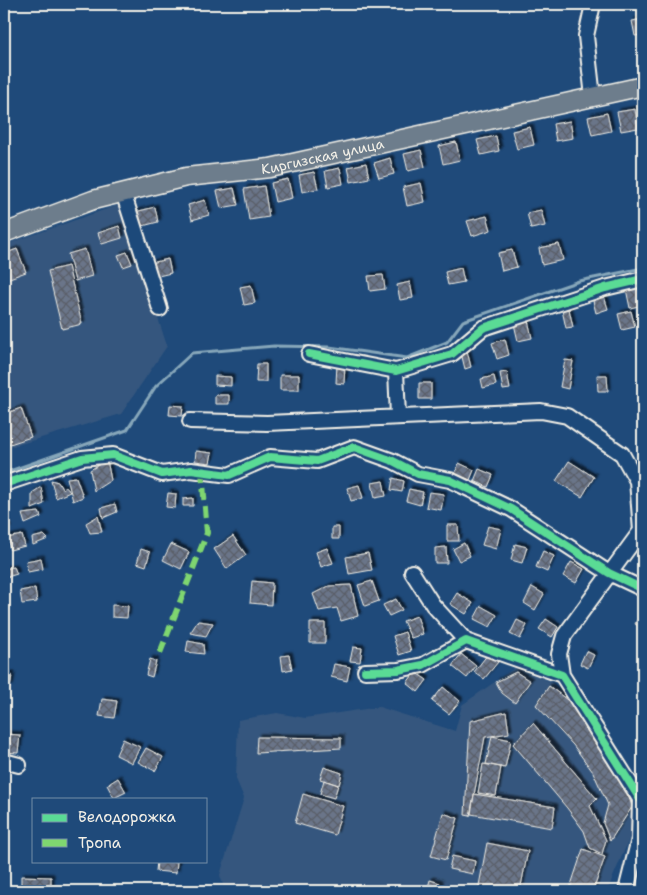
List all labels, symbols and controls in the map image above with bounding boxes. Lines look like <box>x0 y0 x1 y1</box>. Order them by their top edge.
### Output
street label: Киргизская улица <box>260 134 386 178</box>
legend <box>32 798 208 862</box>
text: Велодорожка <box>78 807 177 827</box>
text: Тропа <box>78 833 122 853</box>

